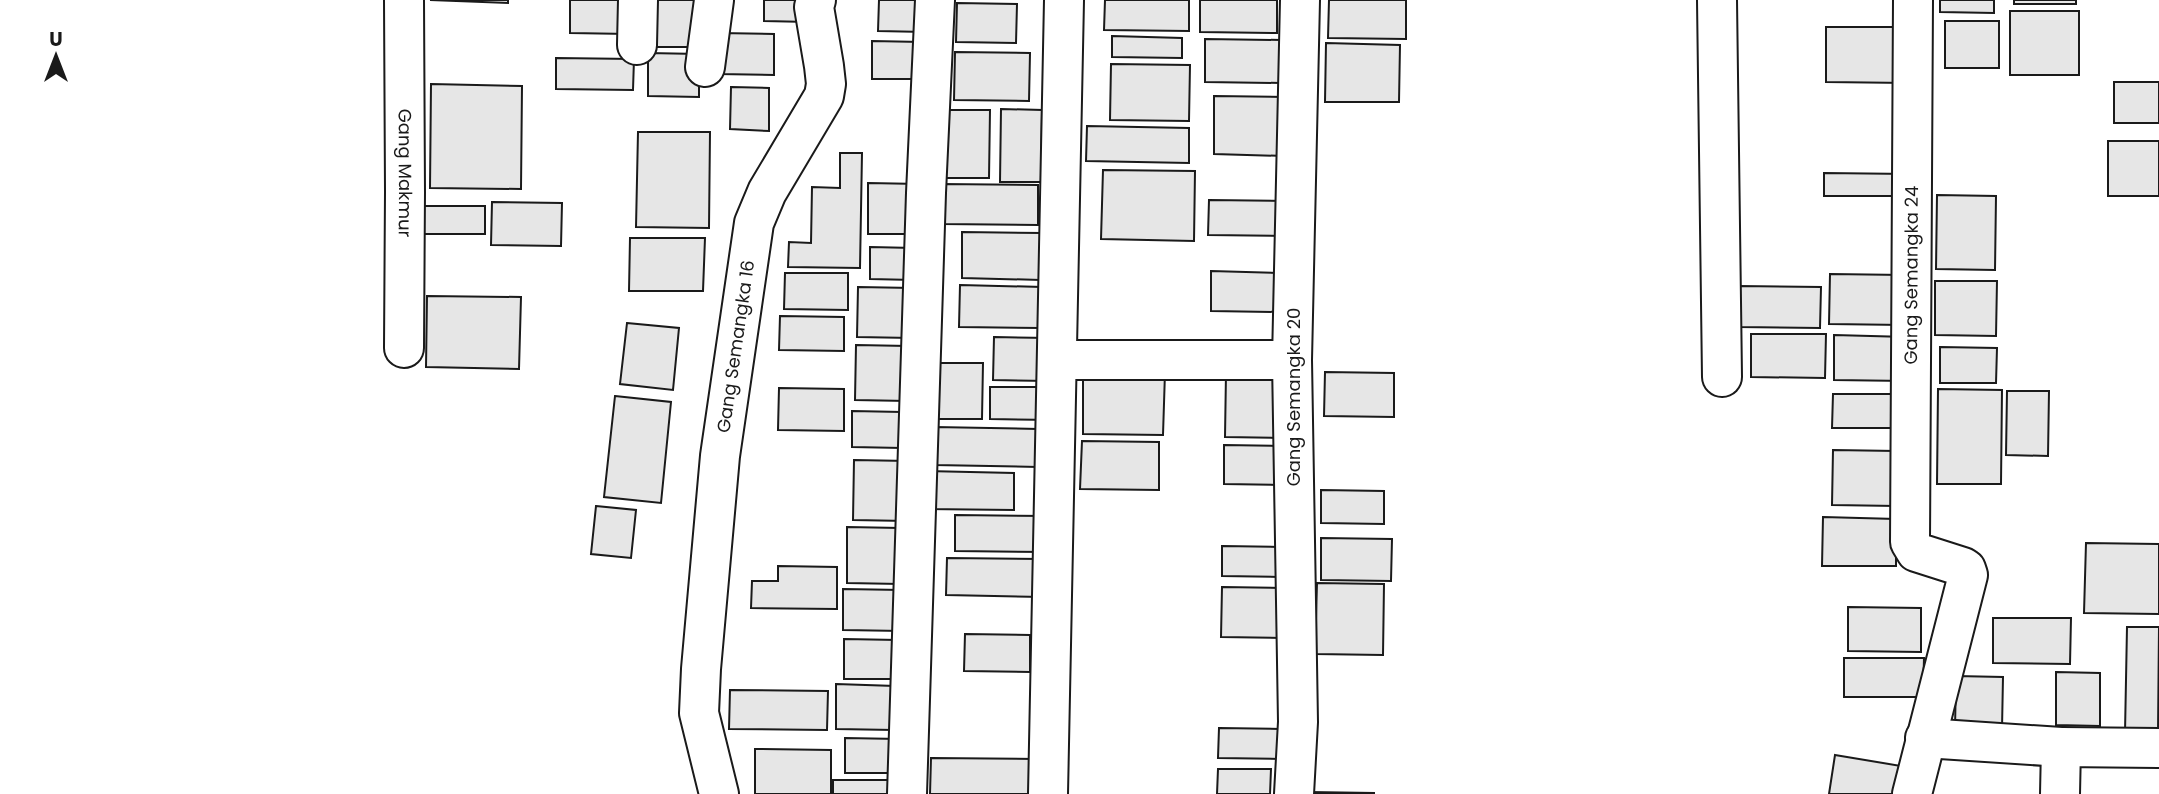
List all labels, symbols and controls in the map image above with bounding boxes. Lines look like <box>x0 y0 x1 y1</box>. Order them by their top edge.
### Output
north arrow <box>21 21 91 91</box>
text: U <box>49 26 63 53</box>
street label: Gang Makmur <box>393 109 418 238</box>
street label: Gang Semangka 24 <box>1898 185 1924 364</box>
street label: Gang Semangka 16 <box>711 258 760 434</box>
street label: Gang Semangka 20 <box>1281 308 1306 486</box>

